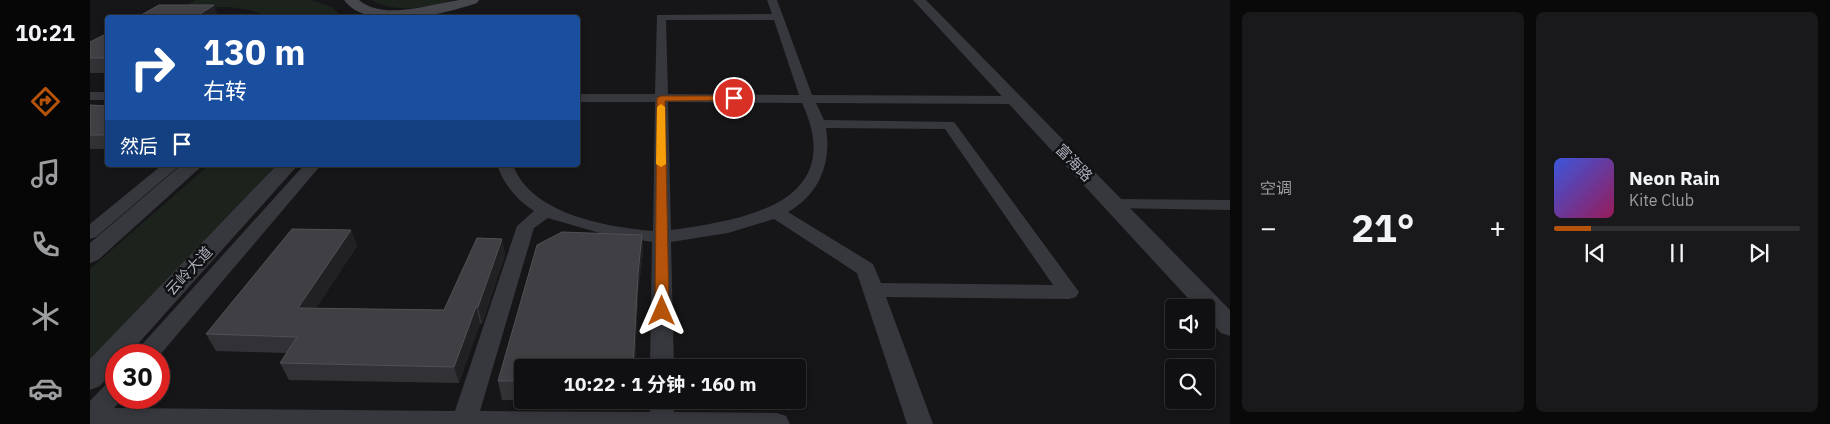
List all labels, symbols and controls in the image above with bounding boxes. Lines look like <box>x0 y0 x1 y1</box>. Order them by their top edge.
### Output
text: 10:21 <box>15 18 75 47</box>
text: 130 m <box>203 29 306 75</box>
icon: right <box>120 35 185 100</box>
text: 右转 <box>203 76 247 105</box>
pin <box>713 77 755 119</box>
icon: directions <box>28 84 63 119</box>
icon: arrive <box>720 84 748 112</box>
icon: arrive <box>168 130 196 158</box>
text: 然后 <box>120 134 158 158</box>
street label: 富海路 <box>1052 140 1097 185</box>
icon: music <box>28 156 63 191</box>
text: Neon Rain <box>1629 166 1720 190</box>
text: 空调 <box>1260 178 1292 198</box>
text: Kite Club <box>1629 190 1694 210</box>
text: 21° <box>1351 203 1415 252</box>
text: − <box>1260 209 1277 246</box>
text: + <box>1489 209 1506 246</box>
icon: phone <box>28 227 63 262</box>
icon: previous <box>1581 239 1609 267</box>
icon: pause <box>1663 239 1691 267</box>
icon: next <box>1745 239 1773 267</box>
street label: 云岭大道 <box>161 242 216 299</box>
position arrow <box>635 284 687 336</box>
icon: climate <box>28 299 63 334</box>
map controls <box>1165 299 1215 409</box>
button: sound <box>1165 299 1215 349</box>
speed limit sign: 30 <box>105 344 170 409</box>
button: search <box>1165 359 1215 409</box>
icon: car <box>28 371 63 406</box>
text: 10:22 · 1 分钟 · 160 m <box>564 372 756 396</box>

